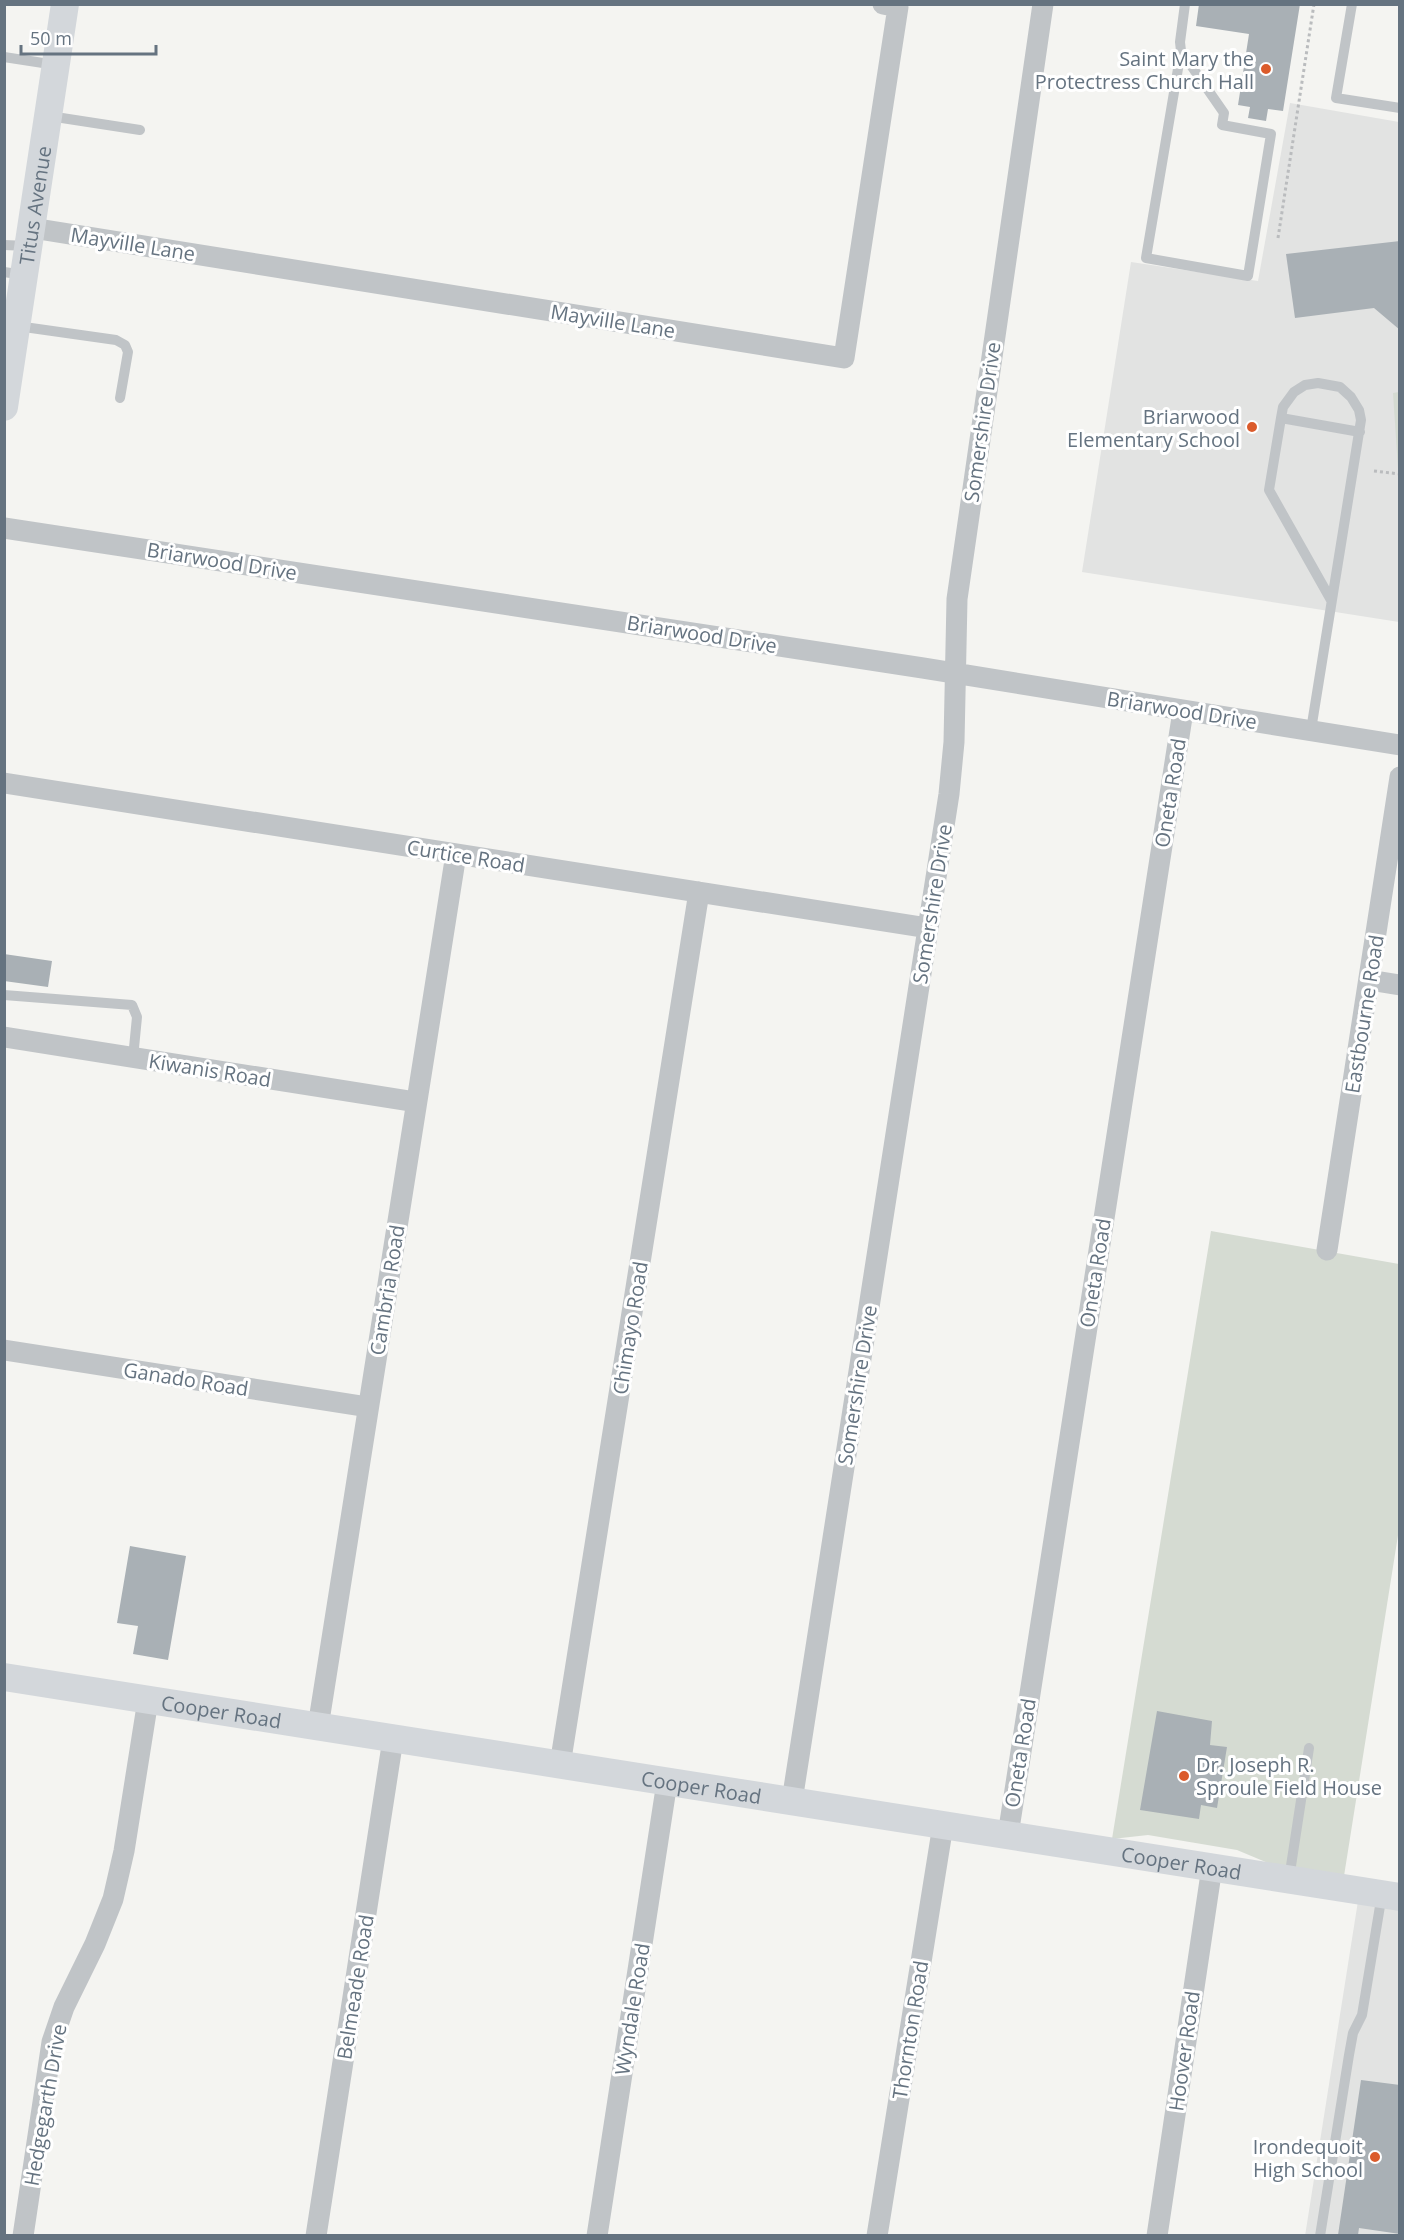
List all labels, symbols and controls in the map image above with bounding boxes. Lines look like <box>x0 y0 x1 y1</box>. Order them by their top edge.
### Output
scale bar <box>21 18 156 56</box>
text: 50 m <box>30 26 72 50</box>
place label: Saint Mary the Protectress Church Hall <box>1035 45 1254 95</box>
marker: Saint Mary the Protectress Church Hall <box>1259 62 1273 76</box>
street label: Titus Avenue <box>12 144 57 267</box>
street label: Mayville Lane <box>69 221 197 267</box>
street label: Mayville Lane <box>549 298 677 344</box>
street label: Somershire Drive <box>957 340 1007 504</box>
place label: Briarwood Elementary School <box>1067 403 1240 453</box>
marker: Briarwood Elementary School <box>1245 420 1259 434</box>
street label: Briarwood Drive <box>145 536 299 586</box>
street label: Briarwood Drive <box>625 609 779 659</box>
street label: Briarwood Drive <box>1105 685 1259 735</box>
street label: Oneta Road <box>1148 736 1192 850</box>
street label: Somershire Drive <box>906 822 958 986</box>
street label: Curtice Road <box>405 833 527 879</box>
street label: Eastbourne Road <box>1338 933 1390 1095</box>
street label: Kiwanis Road <box>147 1047 273 1093</box>
street label: Oneta Road <box>1073 1216 1117 1330</box>
street label: Cambria Road <box>363 1223 411 1357</box>
street label: Chimayo Road <box>606 1259 654 1397</box>
street label: Somershire Drive <box>831 1303 883 1467</box>
street label: Ganado Road <box>122 1356 250 1402</box>
street label: Cooper Road <box>159 1688 283 1734</box>
street label: Oneta Road <box>998 1696 1042 1810</box>
place label: Dr. Joseph R. Sproule Field House <box>1196 1751 1382 1801</box>
street label: Cooper Road <box>639 1764 763 1810</box>
marker: Dr. Joseph R. Sproule Field House <box>1177 1769 1191 1783</box>
street label: Cooper Road <box>1119 1840 1243 1885</box>
street label: Belmeade Road <box>330 1913 380 2061</box>
street label: Wyndale Road <box>608 1941 656 2077</box>
street label: Thornton Road <box>886 1959 934 2101</box>
street label: Hoover Road <box>1162 1989 1206 2113</box>
street label: Hedgegarth Drive <box>17 2022 73 2188</box>
place label: Irondequoit High School <box>1253 2133 1363 2183</box>
marker: Irondequoit High School <box>1368 2150 1382 2164</box>

